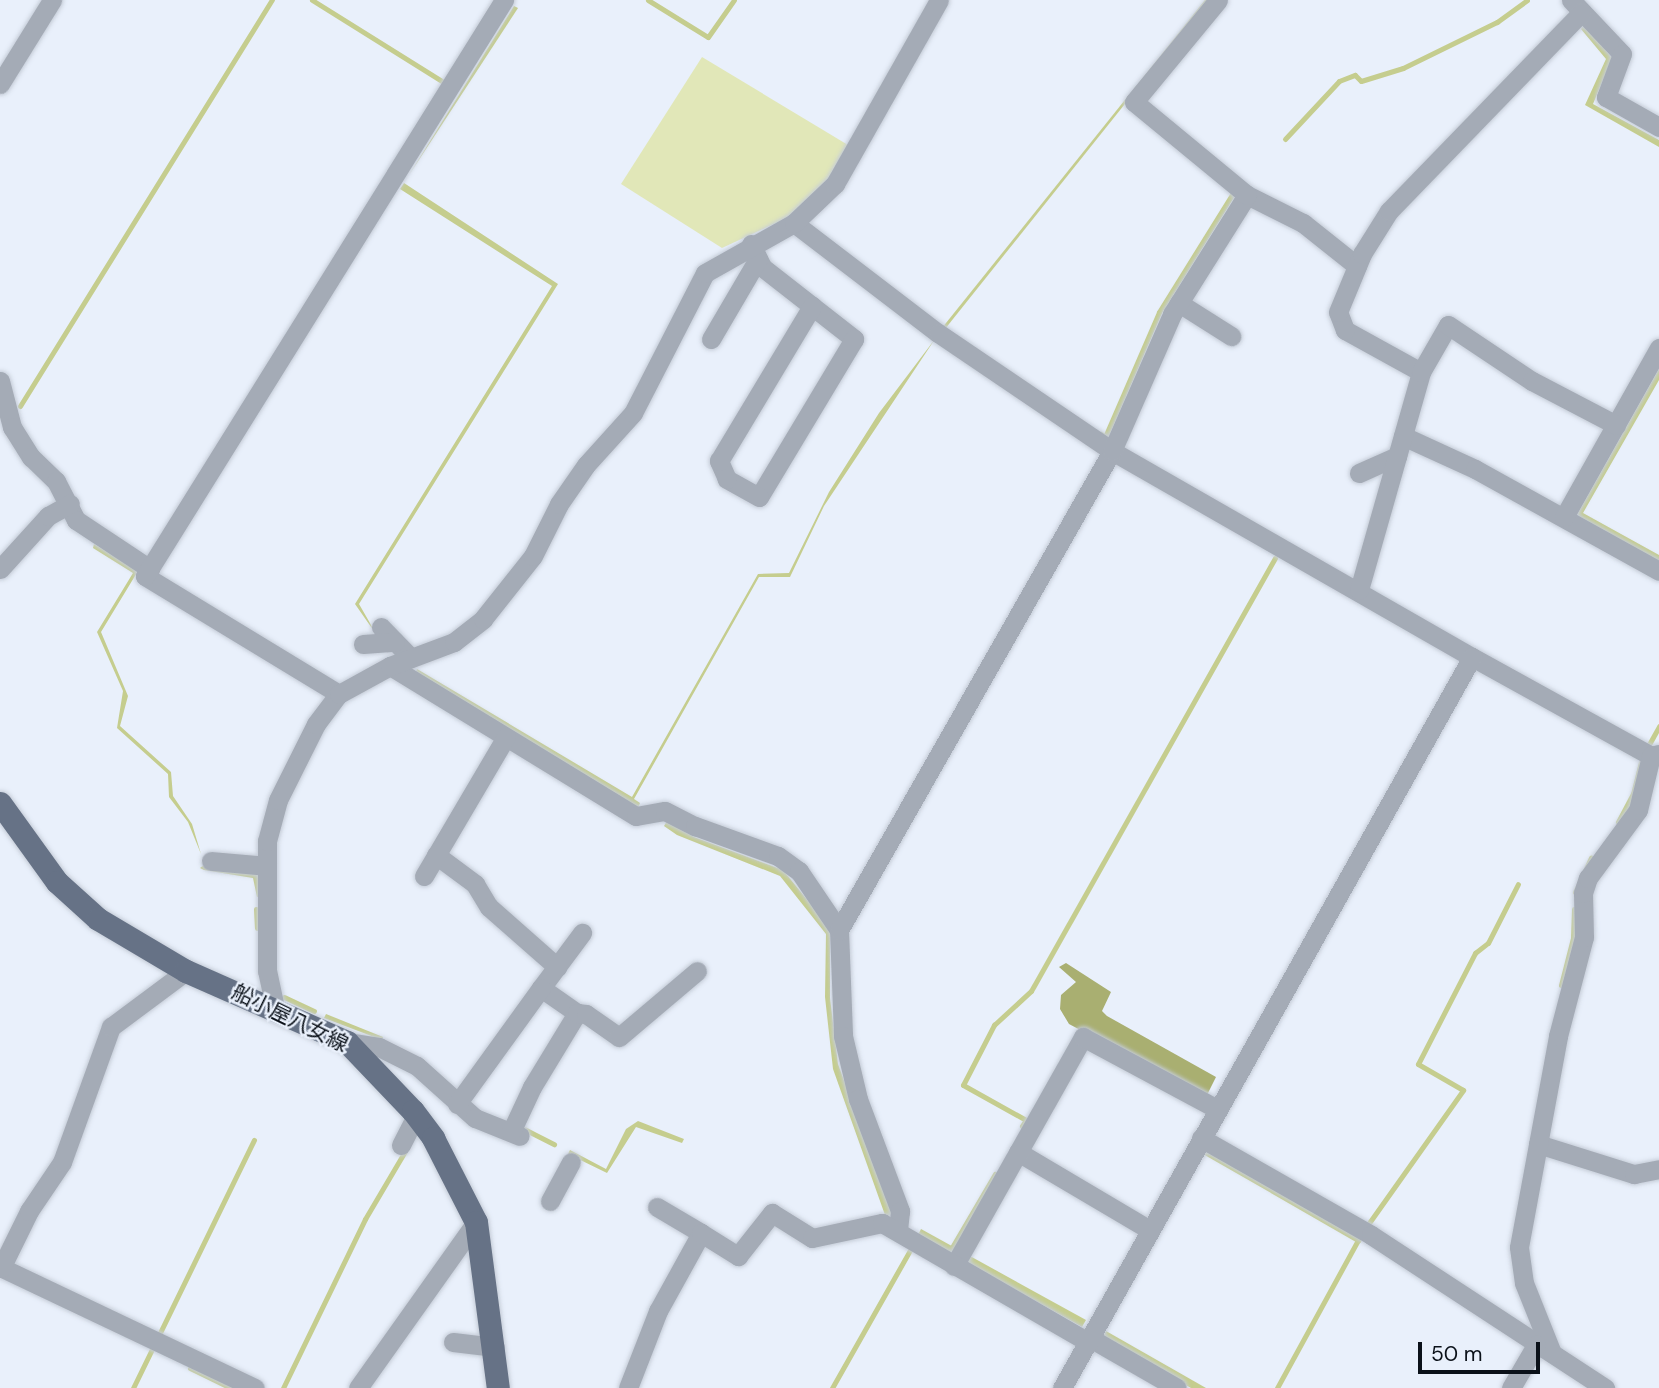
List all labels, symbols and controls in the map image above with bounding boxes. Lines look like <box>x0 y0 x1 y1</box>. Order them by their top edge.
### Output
street label: 船小屋八女線 <box>228 979 352 1057</box>
scale bar <box>1421 1328 1544 1372</box>
text: 50 m <box>1431 1340 1482 1368</box>

